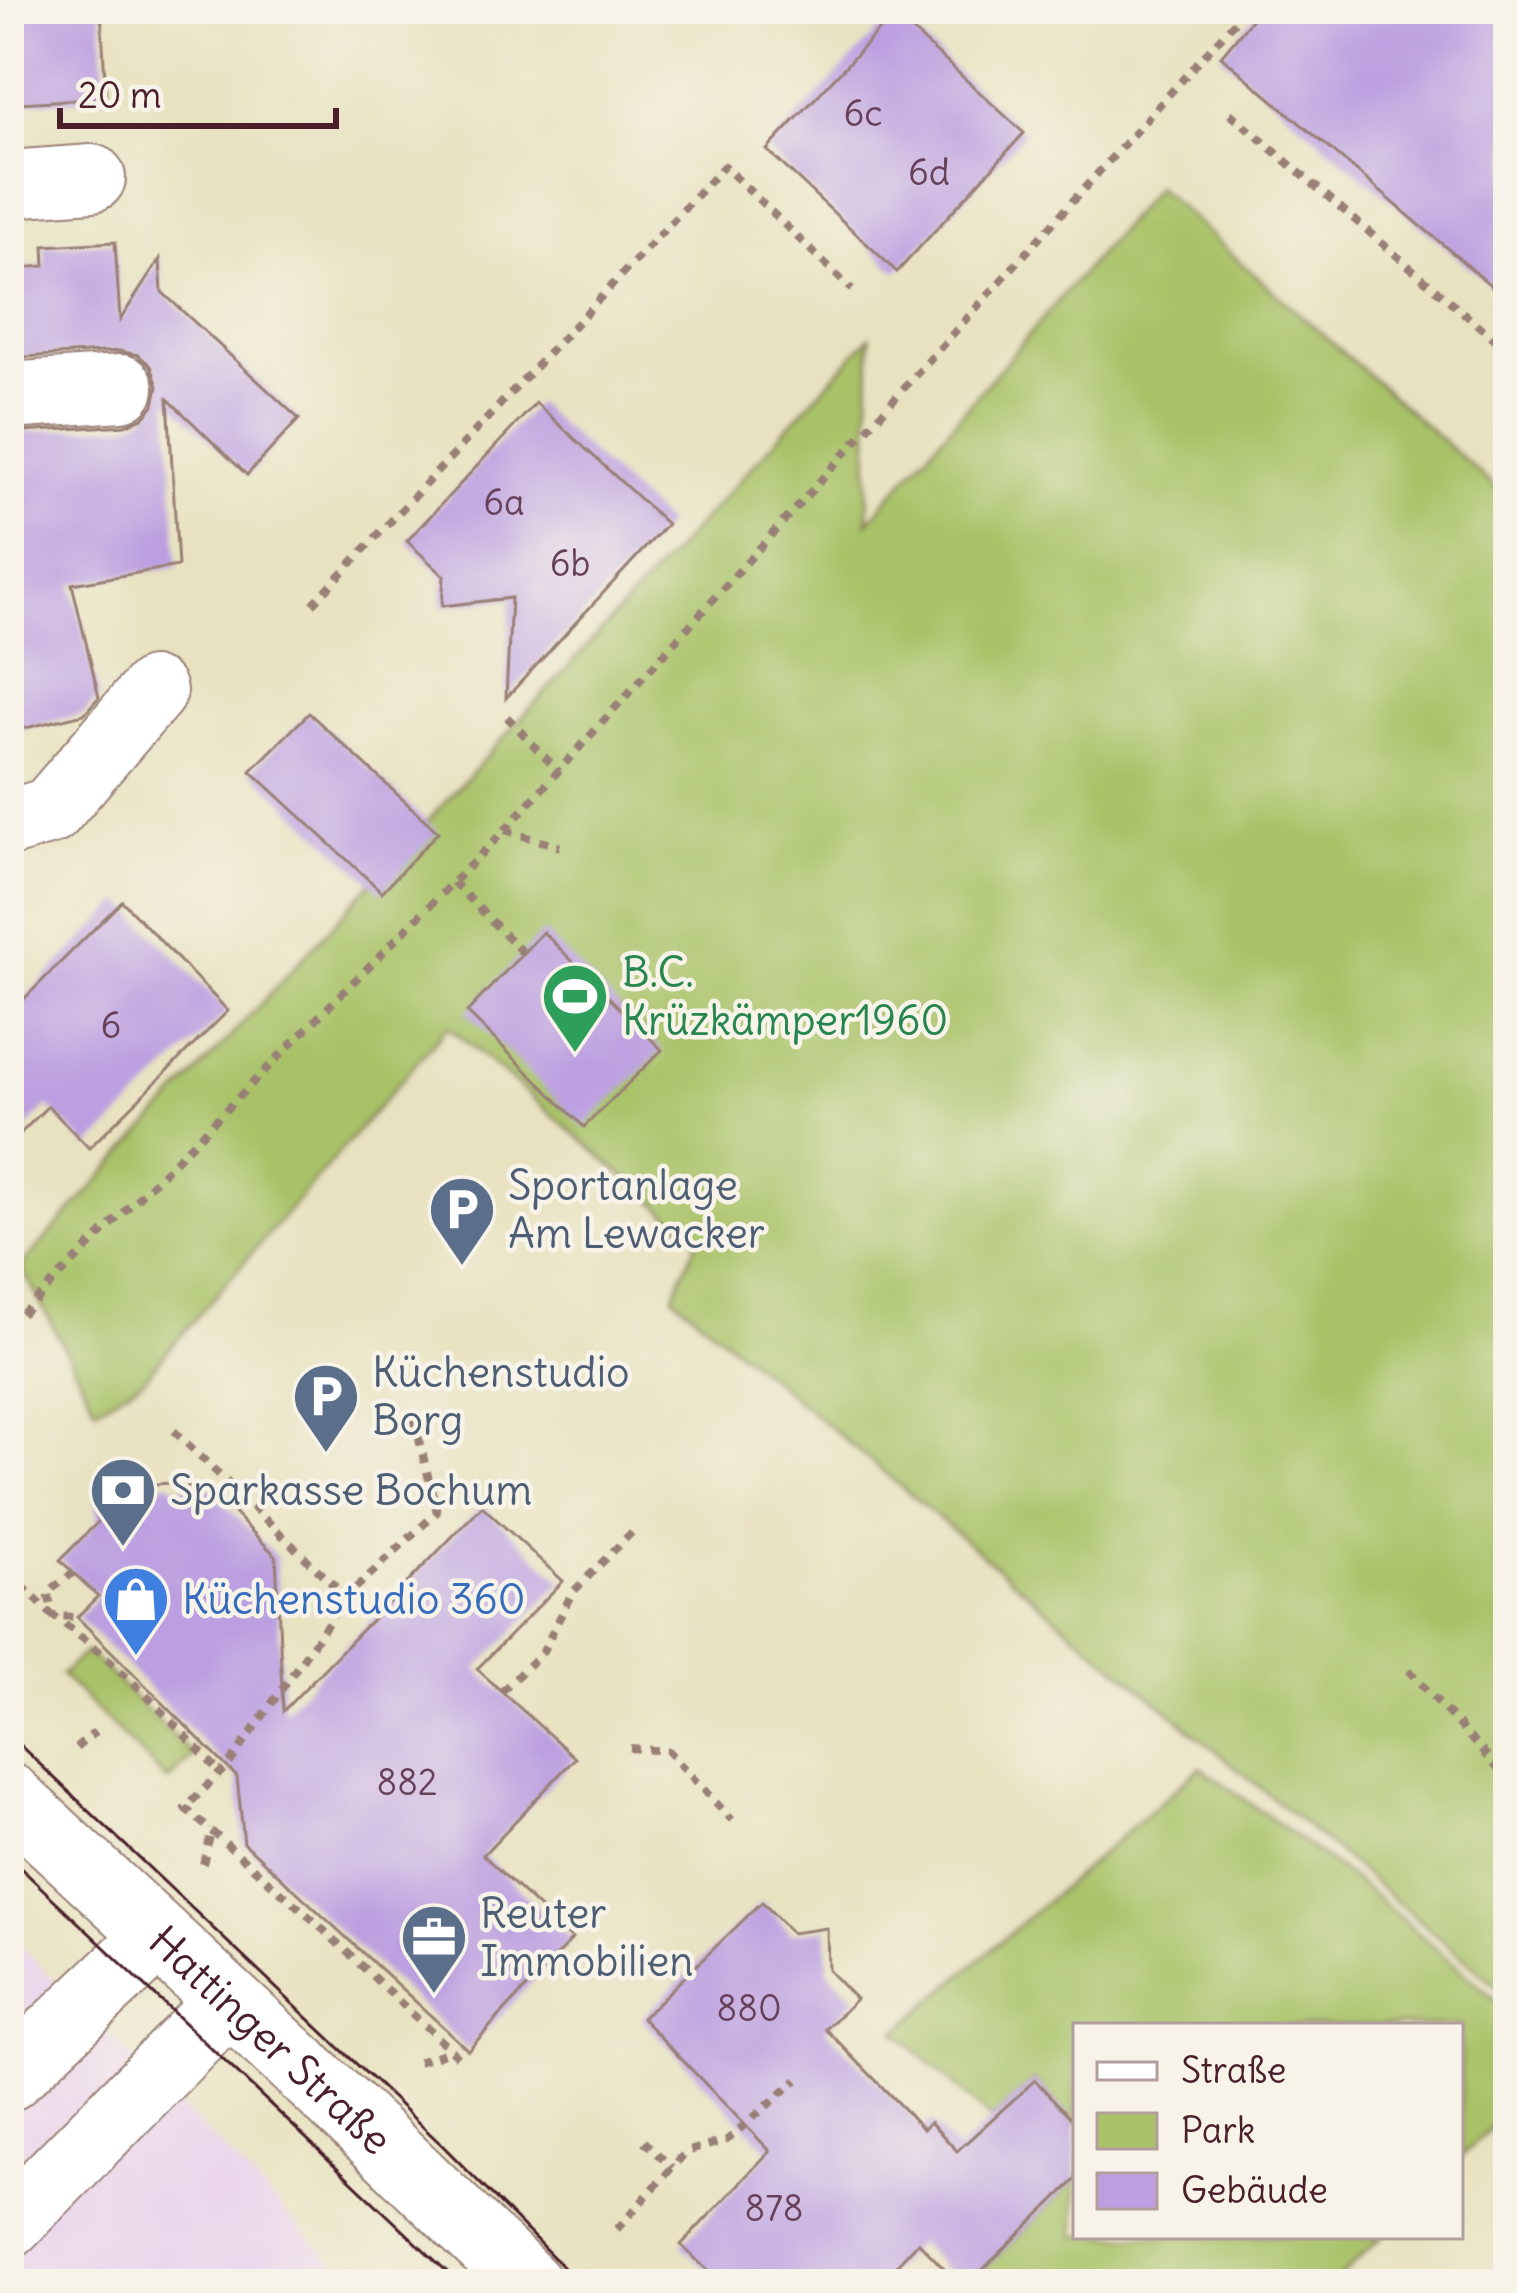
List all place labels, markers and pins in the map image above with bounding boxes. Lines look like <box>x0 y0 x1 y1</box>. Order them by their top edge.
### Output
place label: B.C. Krüzkämper1960 <box>622 946 948 1046</box>
sports icon: B.C. Krüzkämper1960 <box>540 961 610 1055</box>
place label: Sportanlage Am Lewacker <box>508 1159 765 1259</box>
parking icon: Sportanlage Am Lewacker <box>427 1174 497 1268</box>
place label: Küchenstudio Borg <box>372 1346 630 1446</box>
parking icon: Küchenstudio Borg <box>291 1361 361 1455</box>
bank icon: Sparkasse Bochum <box>88 1455 158 1549</box>
place label: Sparkasse Bochum <box>170 1464 532 1516</box>
shop icon: Küchenstudio 360 <box>101 1564 171 1658</box>
place label: Küchenstudio 360 <box>182 1573 525 1625</box>
place label: Reuter Immobilien <box>480 1887 694 1987</box>
office icon: Reuter Immobilien <box>399 1902 469 1996</box>

